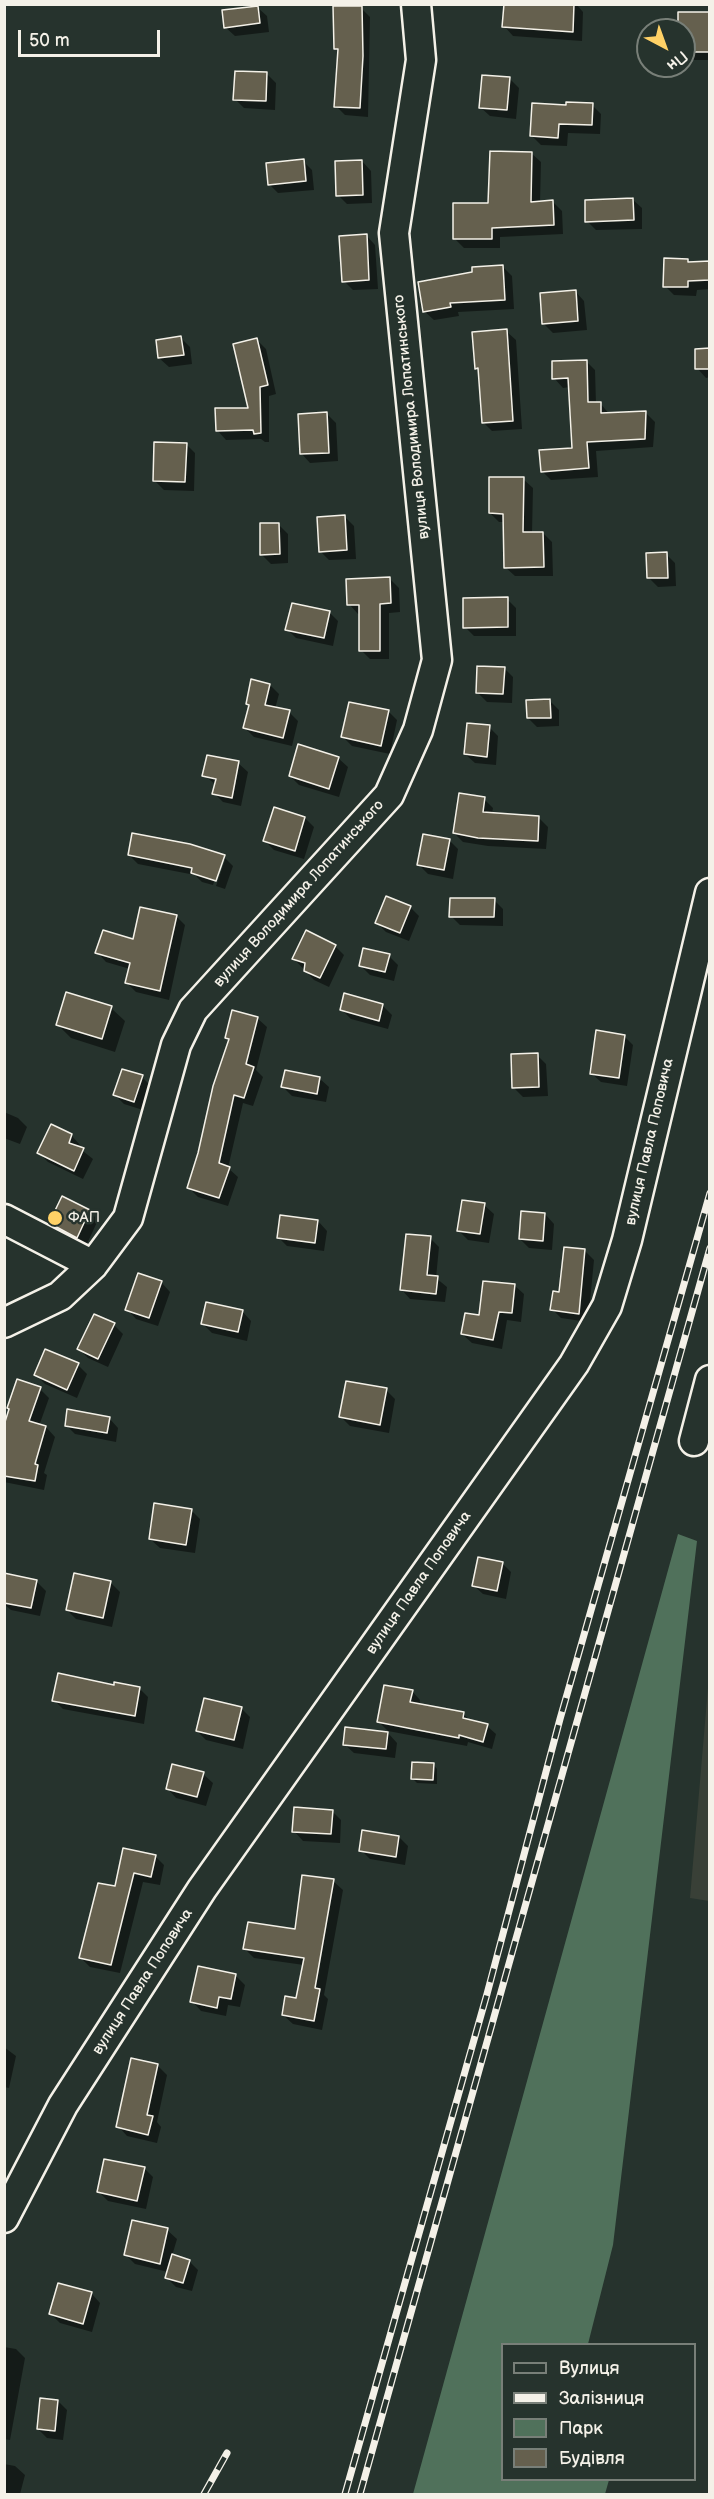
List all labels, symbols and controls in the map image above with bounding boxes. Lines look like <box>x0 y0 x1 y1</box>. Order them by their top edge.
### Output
scale bar <box>21 18 164 56</box>
north arrow <box>636 18 696 78</box>
text: 50 m <box>29 30 70 51</box>
text: Пн <box>663 46 691 75</box>
street label: вулиця Володимира Лопатинського <box>390 294 434 540</box>
street label: вулиця Володимира Лопатинського <box>210 797 388 991</box>
street label: вулиця Павла Поповича <box>622 1057 678 1227</box>
marker: ФАП <box>46 1209 64 1227</box>
place label: ФАП <box>68 1209 100 1227</box>
street label: вулиця Павла Поповича <box>363 1508 475 1658</box>
street label: вулиця Павла Поповича <box>89 1906 197 2058</box>
legend <box>501 2343 696 2481</box>
text: Вулиця <box>559 2358 620 2379</box>
text: Залізниця <box>559 2388 644 2409</box>
text: Парк <box>559 2418 603 2439</box>
text: Будівля <box>559 2448 625 2469</box>

